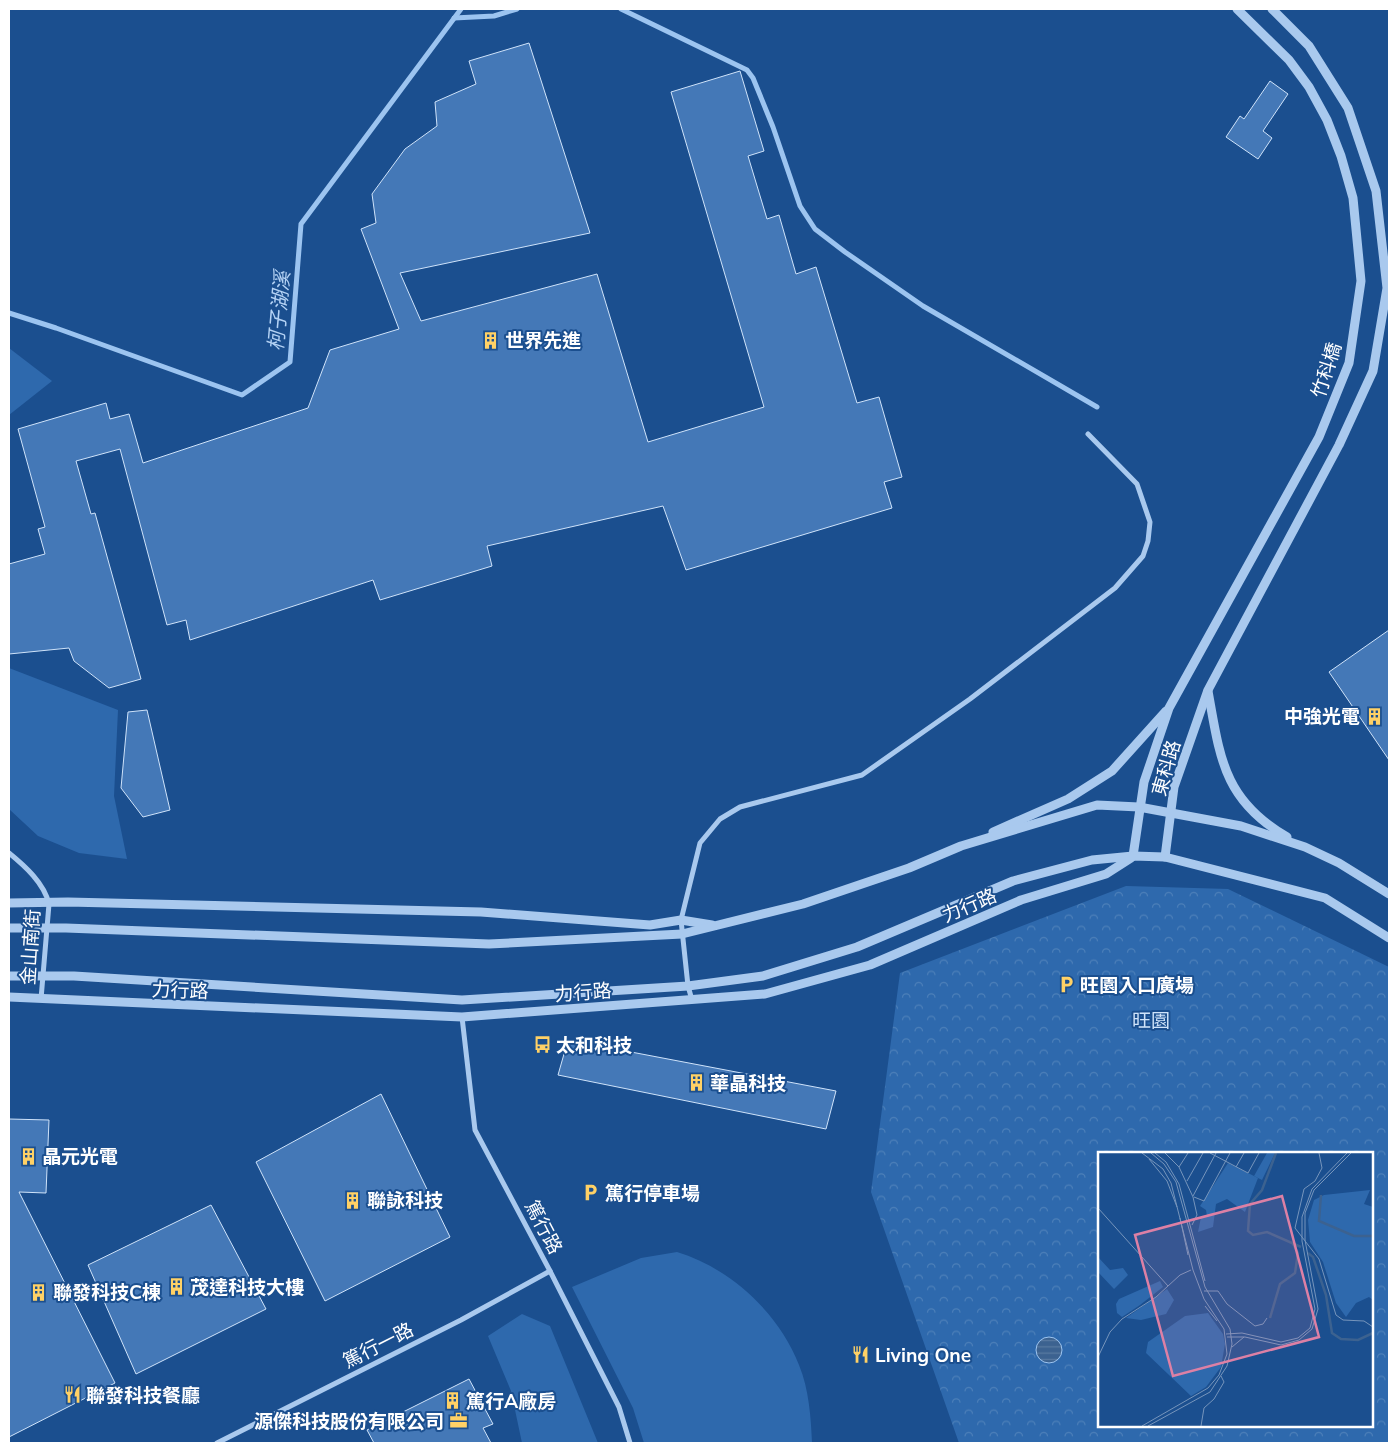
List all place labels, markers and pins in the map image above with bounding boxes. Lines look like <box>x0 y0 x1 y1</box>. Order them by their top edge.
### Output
place label: 世界先進 <box>505 328 581 352</box>
building icon: 世界先進 <box>481 330 501 350</box>
place label: 中強光電 <box>1284 704 1360 728</box>
building icon: 中強光電 <box>1364 706 1384 726</box>
place label: 旺園入口廣場 <box>1080 973 1194 997</box>
parking icon: 旺園入口廣場 <box>1056 975 1076 995</box>
place label: 太和科技 <box>556 1033 632 1057</box>
bus stop icon: 太和科技 <box>532 1035 552 1055</box>
place label: 華晶科技 <box>710 1071 786 1095</box>
building icon: 華晶科技 <box>686 1073 706 1093</box>
place label: 晶元光電 <box>42 1144 118 1168</box>
building icon: 晶元光電 <box>18 1146 38 1166</box>
place label: 篤行停車場 <box>605 1181 700 1205</box>
parking icon: 篤行停車場 <box>581 1183 601 1203</box>
place label: 聯詠科技 <box>367 1188 443 1212</box>
building icon: 聯詠科技 <box>343 1190 363 1210</box>
place label: 茂達科技大樓 <box>190 1275 304 1299</box>
building icon: 茂達科技大樓 <box>166 1277 186 1297</box>
place label: 聯發科技C棟 <box>53 1280 161 1304</box>
building icon: 聯發科技C棟 <box>29 1282 49 1302</box>
place label: Living One <box>875 1343 971 1367</box>
restaurant icon: Living One <box>851 1345 871 1365</box>
place label: 聯發科技餐廳 <box>86 1383 200 1407</box>
restaurant icon: 聯發科技餐廳 <box>62 1385 82 1405</box>
place label: 篤行A廠房 <box>466 1389 556 1413</box>
building icon: 篤行A廠房 <box>442 1391 462 1411</box>
place label: 源傑科技股份有限公司 <box>254 1409 444 1433</box>
office icon: 源傑科技股份有限公司 <box>448 1411 468 1431</box>

